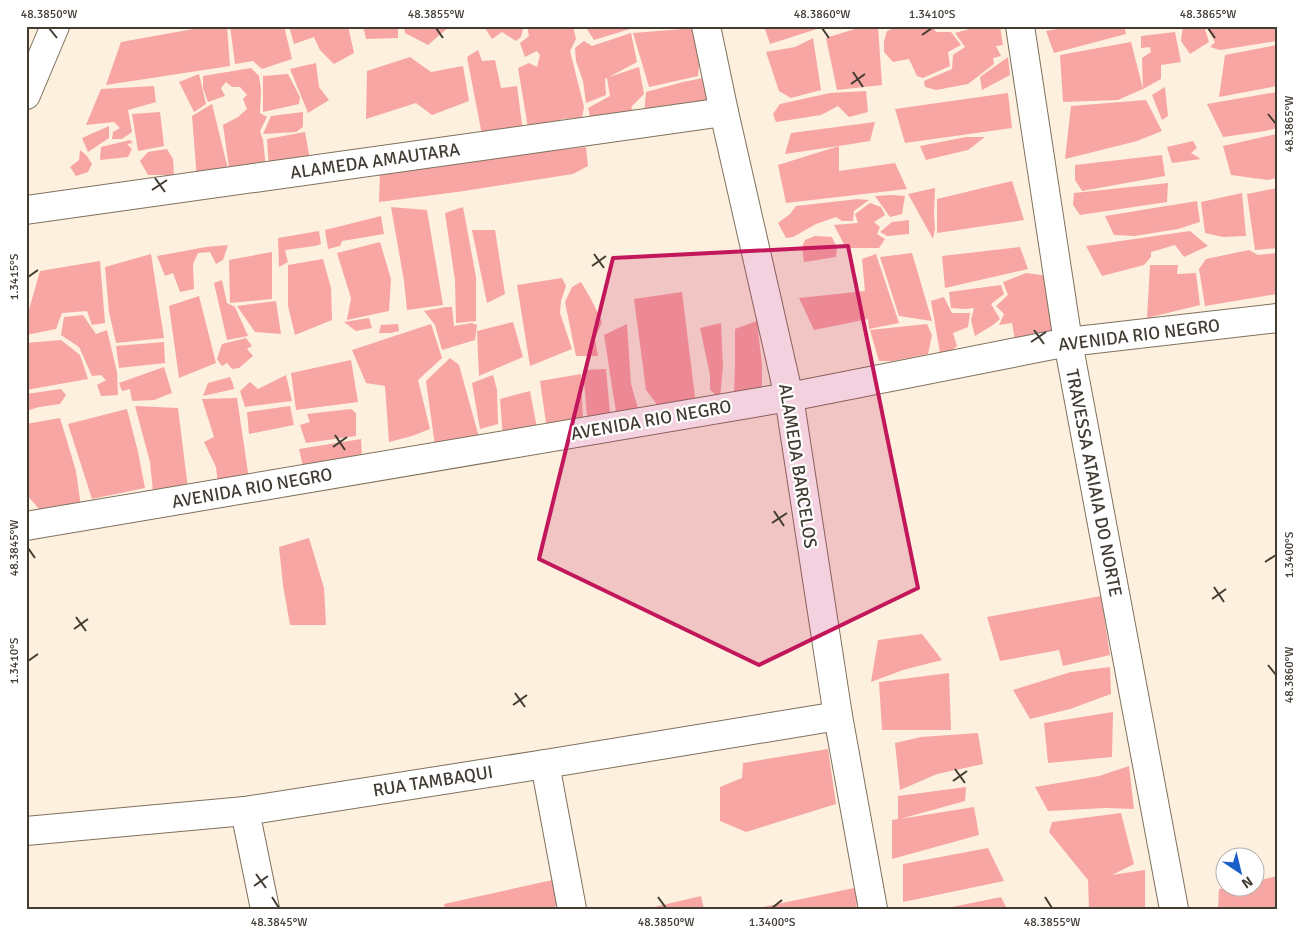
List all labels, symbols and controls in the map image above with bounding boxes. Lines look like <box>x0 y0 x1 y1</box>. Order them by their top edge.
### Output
text: 48.3850°W <box>21 7 77 22</box>
text: 48.3855°W <box>408 7 464 22</box>
text: 48.3860°W <box>794 7 850 22</box>
text: 1.3410°S <box>909 7 956 22</box>
text: 48.3865°W <box>1180 7 1236 22</box>
text: 48.3865°W <box>1282 96 1297 152</box>
street label: ALAMEDA AMAUTARA <box>289 138 461 184</box>
text: 1.3415°S <box>7 253 22 300</box>
street label: AVENIDA RIO NEGRO <box>1057 314 1221 356</box>
street label: TRAVESSA ATAIAIA DO NORTE <box>1061 367 1127 599</box>
street label: ALAMEDA BARCELOS <box>774 382 822 550</box>
street label: AVENIDA RIO NEGRO <box>569 395 733 445</box>
street label: AVENIDA RIO NEGRO <box>170 463 334 513</box>
text: 48.3845°W <box>7 520 22 576</box>
text: 1.3400°S <box>1282 531 1297 578</box>
text: 1.3410°S <box>7 637 22 684</box>
text: 48.3860°W <box>1282 647 1297 703</box>
street label: RUA TAMBAQUI <box>371 761 495 801</box>
north arrow <box>1216 848 1266 898</box>
text: N <box>1238 872 1256 892</box>
text: 48.3845°W <box>251 915 307 930</box>
text: 48.3850°W <box>638 915 694 930</box>
text: 1.3400°S <box>749 915 796 930</box>
text: 48.3855°W <box>1024 915 1080 930</box>

